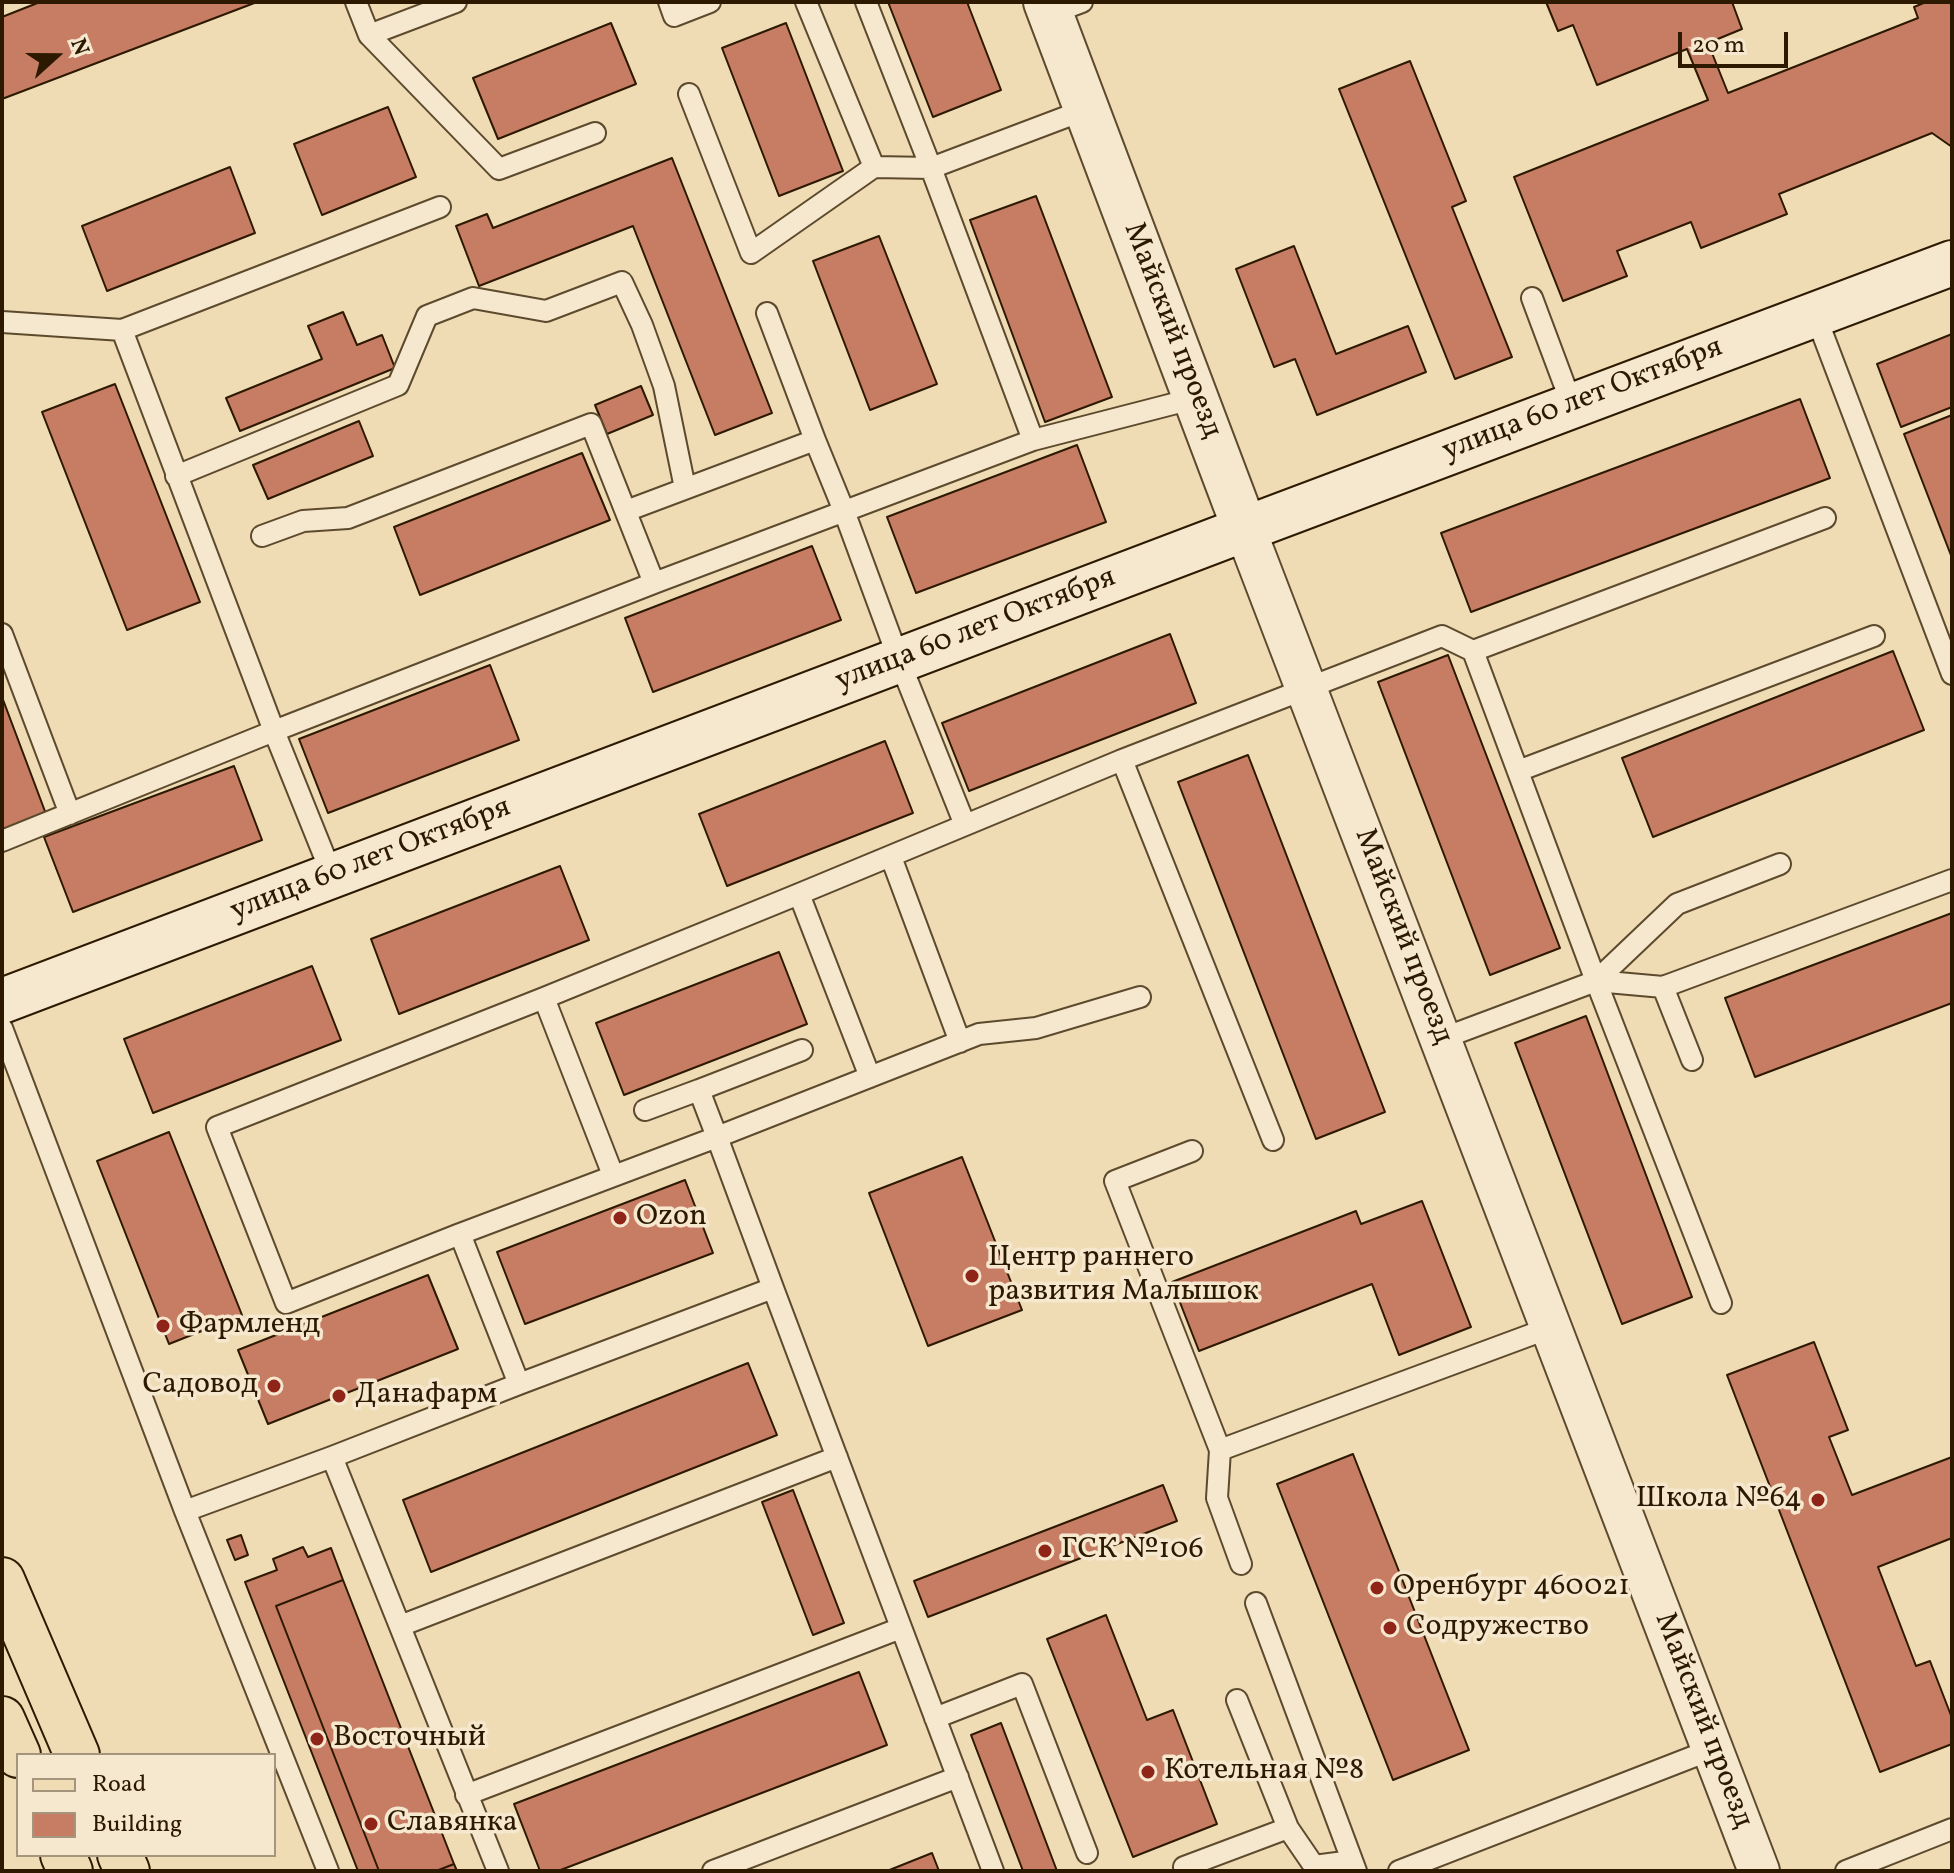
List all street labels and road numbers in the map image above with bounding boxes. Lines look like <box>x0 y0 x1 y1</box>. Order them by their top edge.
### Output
street label: Майский проезд <box>1113 218 1229 444</box>
street label: улица 60 лет Октября <box>1438 331 1728 471</box>
street label: улица 60 лет Октября <box>831 561 1121 701</box>
street label: улица 60 лет Октября <box>226 791 516 931</box>
street label: Майский проезд <box>1344 824 1460 1050</box>
street label: Майский проезд <box>1644 1608 1760 1834</box>

